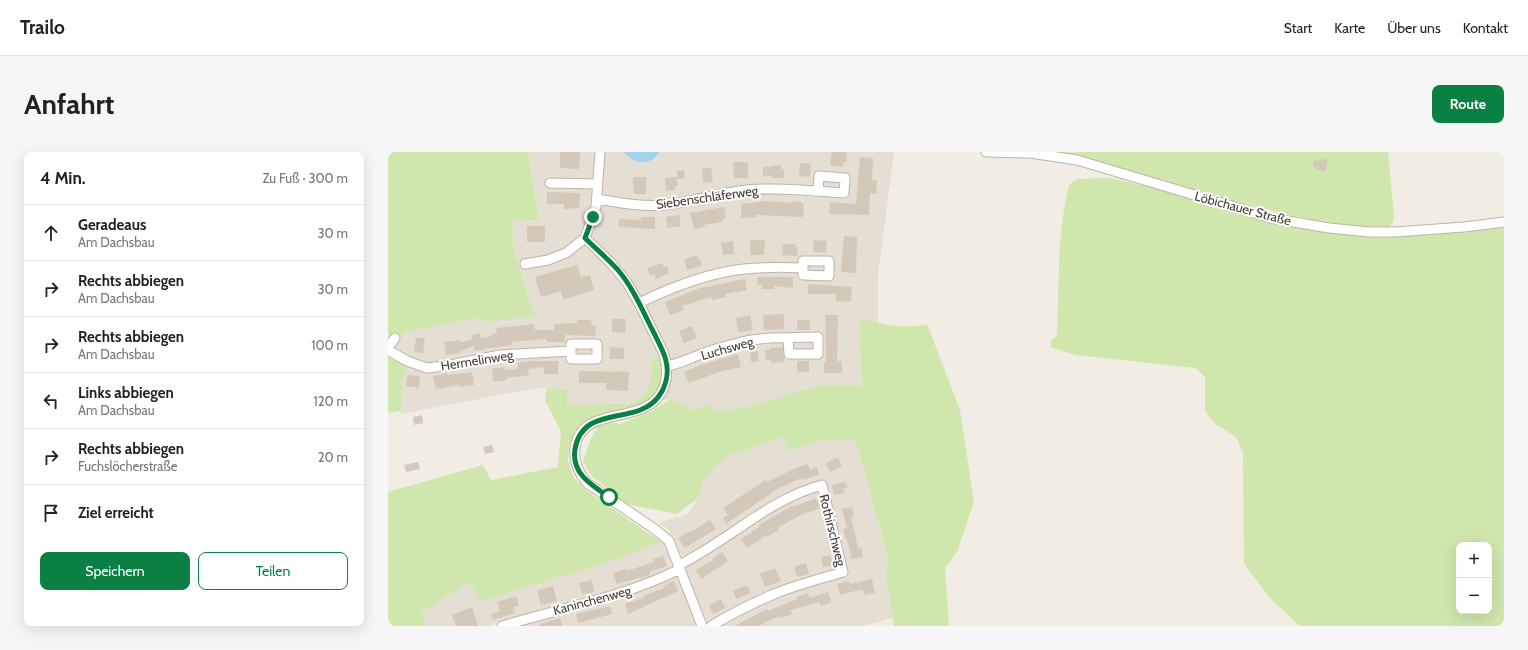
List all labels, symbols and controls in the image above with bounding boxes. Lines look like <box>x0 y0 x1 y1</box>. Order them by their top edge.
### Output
text: Trailo <box>20 16 65 39</box>
text: Start <box>1284 19 1312 37</box>
text: Karte <box>1334 19 1365 37</box>
text: Über uns <box>1387 19 1441 37</box>
text: Kontakt <box>1463 19 1508 37</box>
button: Route <box>1432 85 1504 123</box>
text: Anfahrt <box>24 87 114 121</box>
text: 4 Min. <box>40 168 86 188</box>
text: Zu Fuß · 300 m <box>262 170 348 186</box>
street label: Siebenschläferweg <box>655 182 760 212</box>
street label: Löbichauer Straße <box>1193 187 1293 229</box>
route end <box>584 208 602 226</box>
text: Geradeaus <box>78 216 146 234</box>
icon: ahead <box>40 222 62 244</box>
text: 30 m <box>318 225 348 241</box>
text: Am Dachsbau <box>78 234 155 250</box>
text: Rechts abbiegen <box>78 272 184 290</box>
icon: right <box>40 278 62 300</box>
text: 30 m <box>318 281 348 297</box>
text: Am Dachsbau <box>78 290 155 306</box>
text: Rechts abbiegen <box>78 328 184 346</box>
street label: Luchsweg <box>699 333 756 363</box>
icon: right <box>40 334 62 356</box>
text: 100 m <box>311 337 348 353</box>
text: Am Dachsbau <box>78 346 155 362</box>
street label: Hermelinweg <box>440 346 515 374</box>
text: Links abbiegen <box>78 384 174 402</box>
icon: left <box>40 390 62 412</box>
text: 120 m <box>314 393 348 409</box>
text: Am Dachsbau <box>78 402 155 418</box>
text: Rechts abbiegen <box>78 440 184 458</box>
icon: right <box>40 446 62 468</box>
text: 20 m <box>318 449 348 465</box>
text: Fuchslöcherstraße <box>78 458 177 474</box>
route start <box>600 488 618 506</box>
street label: Rothirschweg <box>816 492 850 568</box>
icon: arrive <box>40 502 62 524</box>
text: Ziel erreicht <box>78 504 154 522</box>
map controls <box>1456 542 1492 614</box>
button: + <box>1456 542 1492 578</box>
button: Speichern <box>40 552 190 590</box>
button: Teilen <box>198 552 348 590</box>
button: − <box>1456 578 1492 614</box>
street label: Kaninchenweg <box>551 582 633 618</box>

